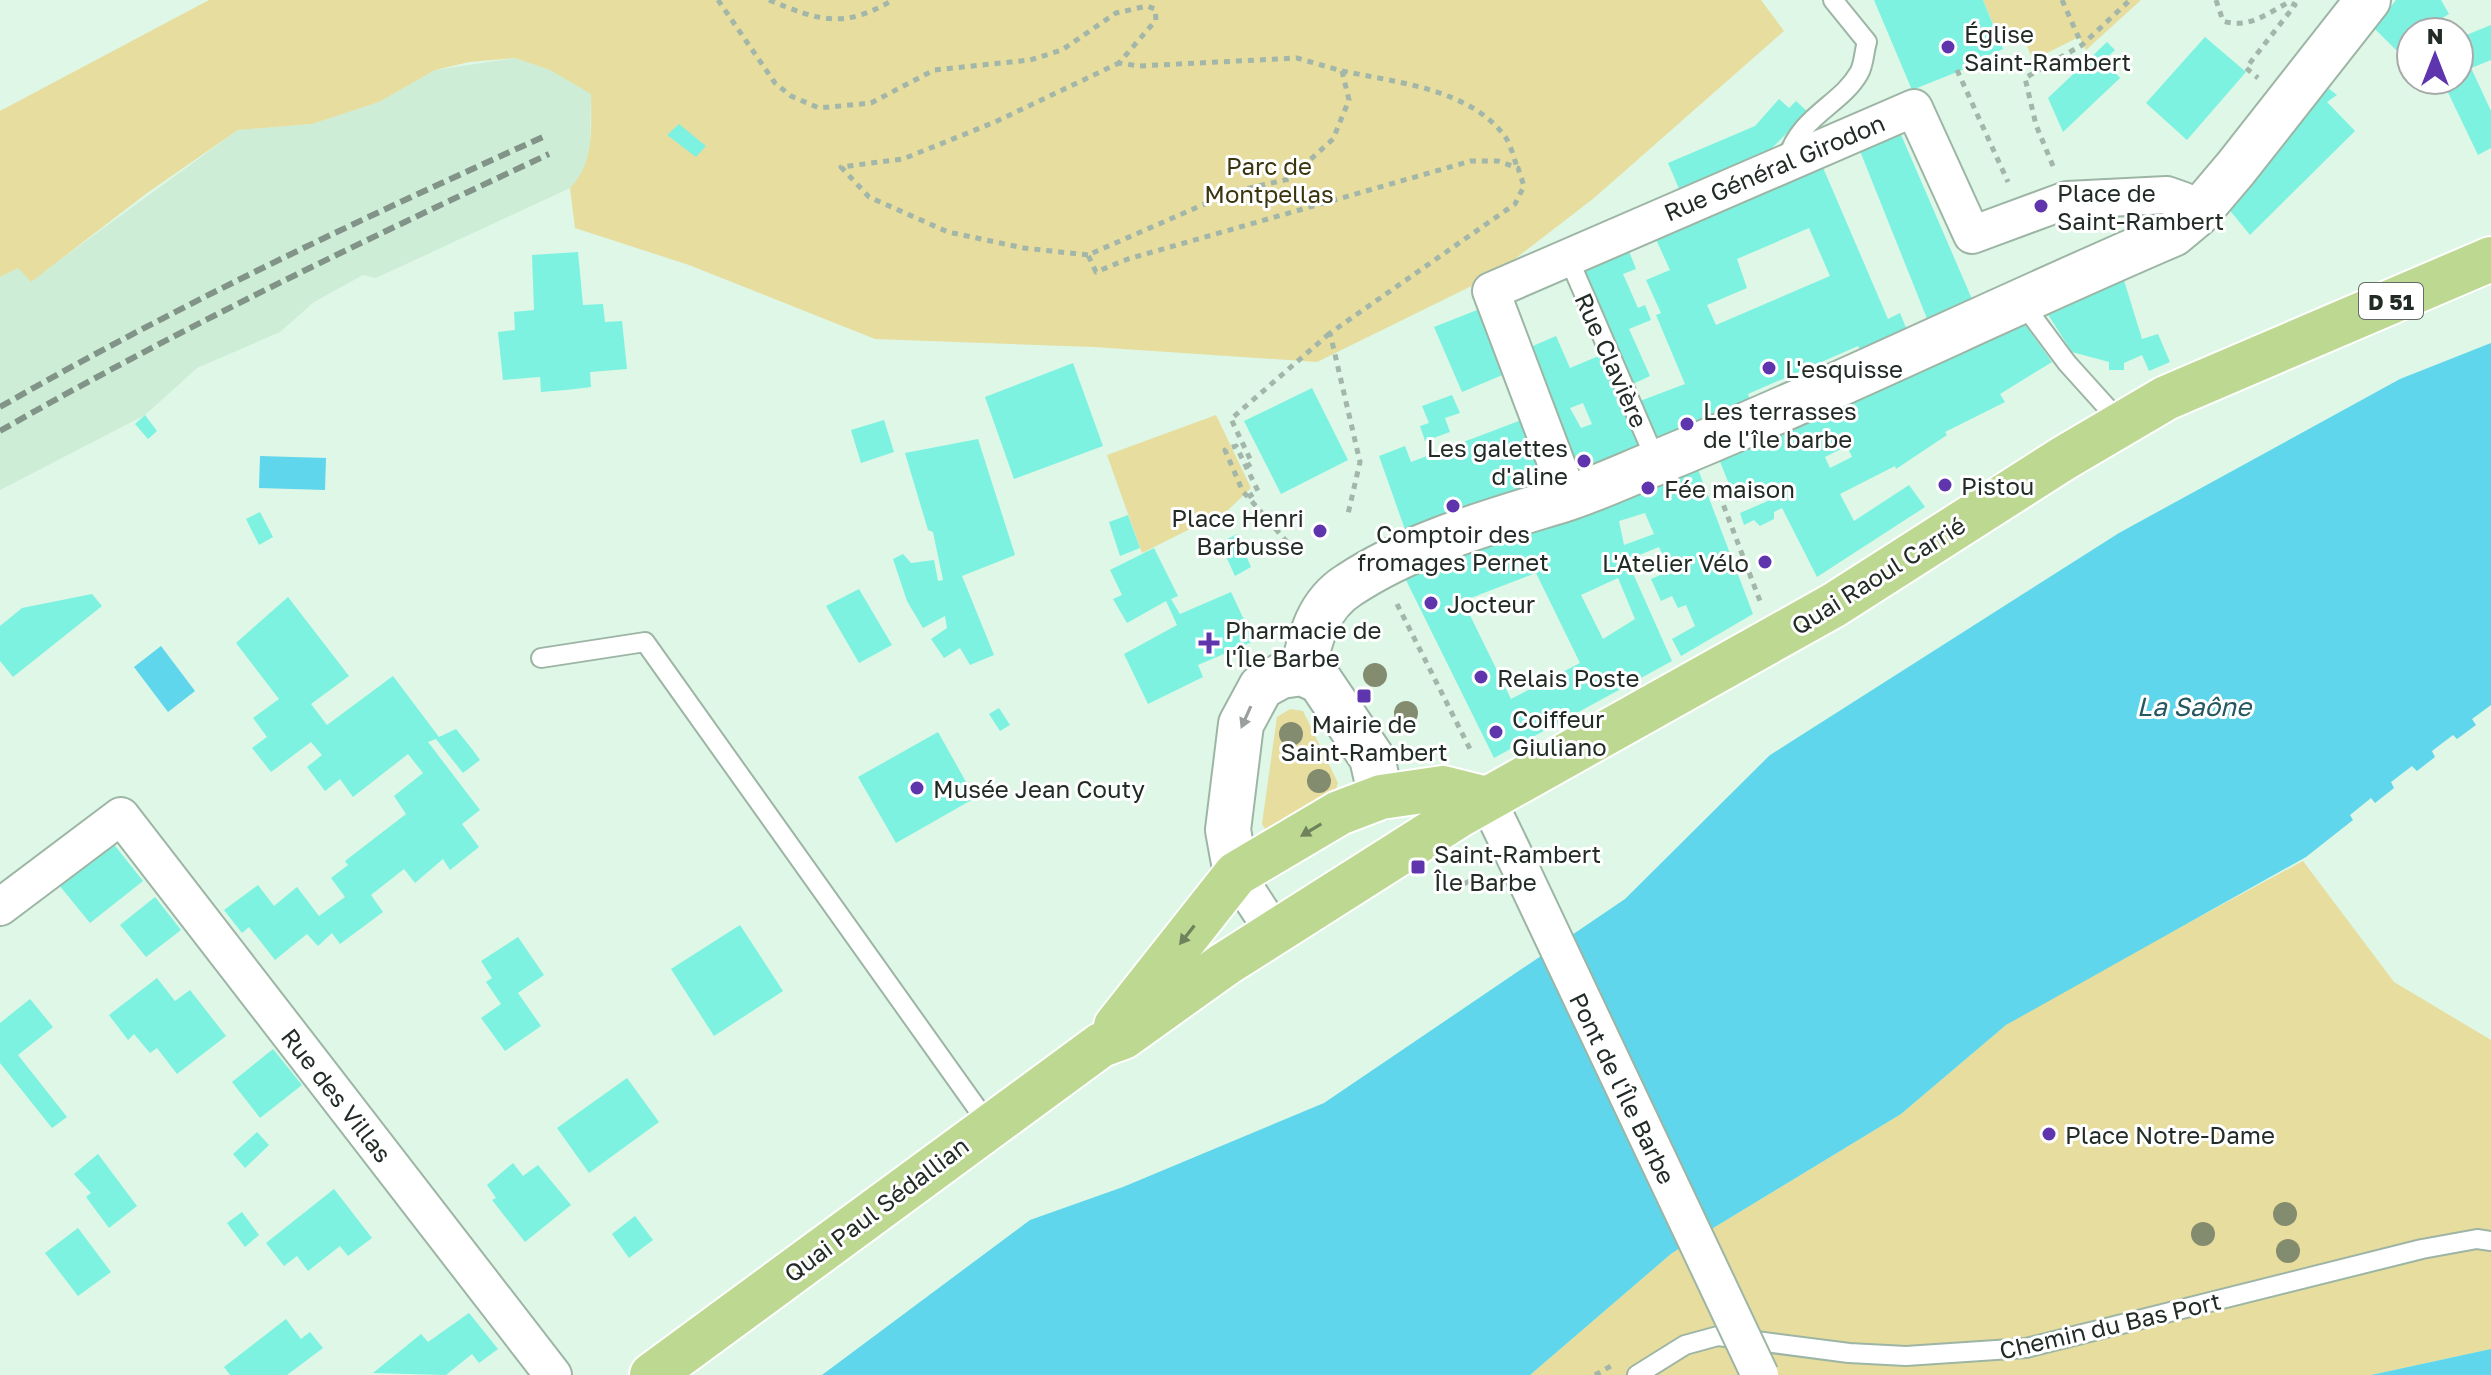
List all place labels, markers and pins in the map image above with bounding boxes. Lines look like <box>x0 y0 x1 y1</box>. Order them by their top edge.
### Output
place label: Église Saint-Rambert <box>1964 19 2131 76</box>
marker: Église Saint-Rambert <box>1939 38 1957 56</box>
place label: Place de Saint-Rambert <box>2057 178 2224 235</box>
marker: Place de Saint-Rambert <box>2032 197 2050 215</box>
place label: L'esquisse <box>1785 354 1903 383</box>
marker: L'esquisse <box>1760 359 1778 377</box>
place label: Les terrasses de l'île barbe <box>1703 396 1857 453</box>
marker: Les terrasses de l'île barbe <box>1678 415 1696 433</box>
place label: Les galettes d'aline <box>1427 433 1568 490</box>
marker: Les galettes d'aline <box>1575 452 1593 470</box>
place label: Pistou <box>1961 471 2034 500</box>
place label: Fée maison <box>1664 474 1795 503</box>
marker: Pistou <box>1936 476 1954 494</box>
marker: Fée maison <box>1639 479 1657 497</box>
marker: Comptoir des fromages Pernet <box>1444 497 1462 515</box>
place label: Place Henri Barbusse <box>1171 503 1304 560</box>
place label: Comptoir des fromages Pernet <box>1357 519 1549 576</box>
marker: Place Henri Barbusse <box>1311 522 1329 540</box>
place label: L'Atelier Vélo <box>1602 548 1749 577</box>
marker: L'Atelier Vélo <box>1756 553 1774 571</box>
place label: Jocteur <box>1447 589 1535 618</box>
marker: Jocteur <box>1422 594 1440 612</box>
place label: Pharmacie de l'Île Barbe <box>1225 615 1381 672</box>
marker: Pharmacie de l'Île Barbe <box>1200 634 1218 652</box>
place label: Relais Poste <box>1497 663 1640 692</box>
marker: Relais Poste <box>1472 668 1490 686</box>
marker: Mairie de Saint-Rambert <box>1355 687 1373 705</box>
place label: Coiffeur Giuliano <box>1512 704 1607 761</box>
place label: Mairie de Saint-Rambert <box>1280 709 1448 766</box>
marker: Coiffeur Giuliano <box>1487 723 1505 741</box>
place label: Musée Jean Couty <box>933 774 1145 803</box>
marker: Musée Jean Couty <box>908 779 926 797</box>
place label: Saint-Rambert Île Barbe <box>1433 839 1601 896</box>
marker: Saint-Rambert Île Barbe <box>1409 858 1427 876</box>
place label: Place Notre-Dame <box>2065 1120 2275 1149</box>
marker: Place Notre-Dame <box>2040 1125 2058 1143</box>

